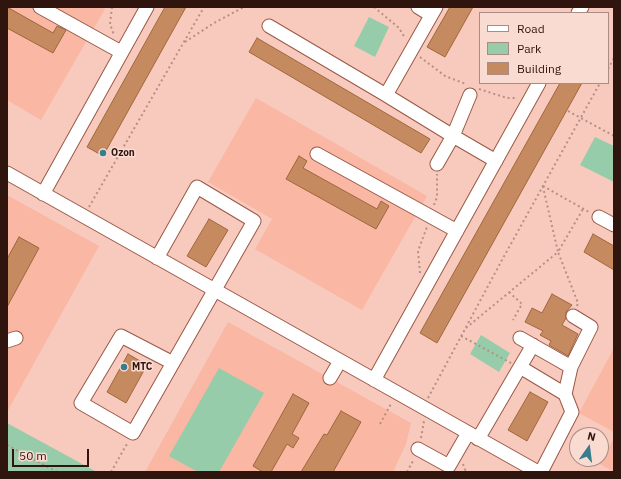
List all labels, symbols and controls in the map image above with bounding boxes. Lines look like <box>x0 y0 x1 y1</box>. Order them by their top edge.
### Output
legend <box>479 12 609 84</box>
text: Road <box>517 21 545 36</box>
text: Park <box>517 41 541 56</box>
text: Building <box>517 61 561 76</box>
place label: Ozon <box>111 147 135 159</box>
marker: Ozon <box>98 148 108 158</box>
place label: МТС <box>132 361 152 373</box>
marker: МТС <box>119 362 129 372</box>
north arrow <box>569 427 609 467</box>
text: N <box>586 429 597 444</box>
scale bar <box>14 441 91 467</box>
text: 50 m <box>19 448 47 463</box>

